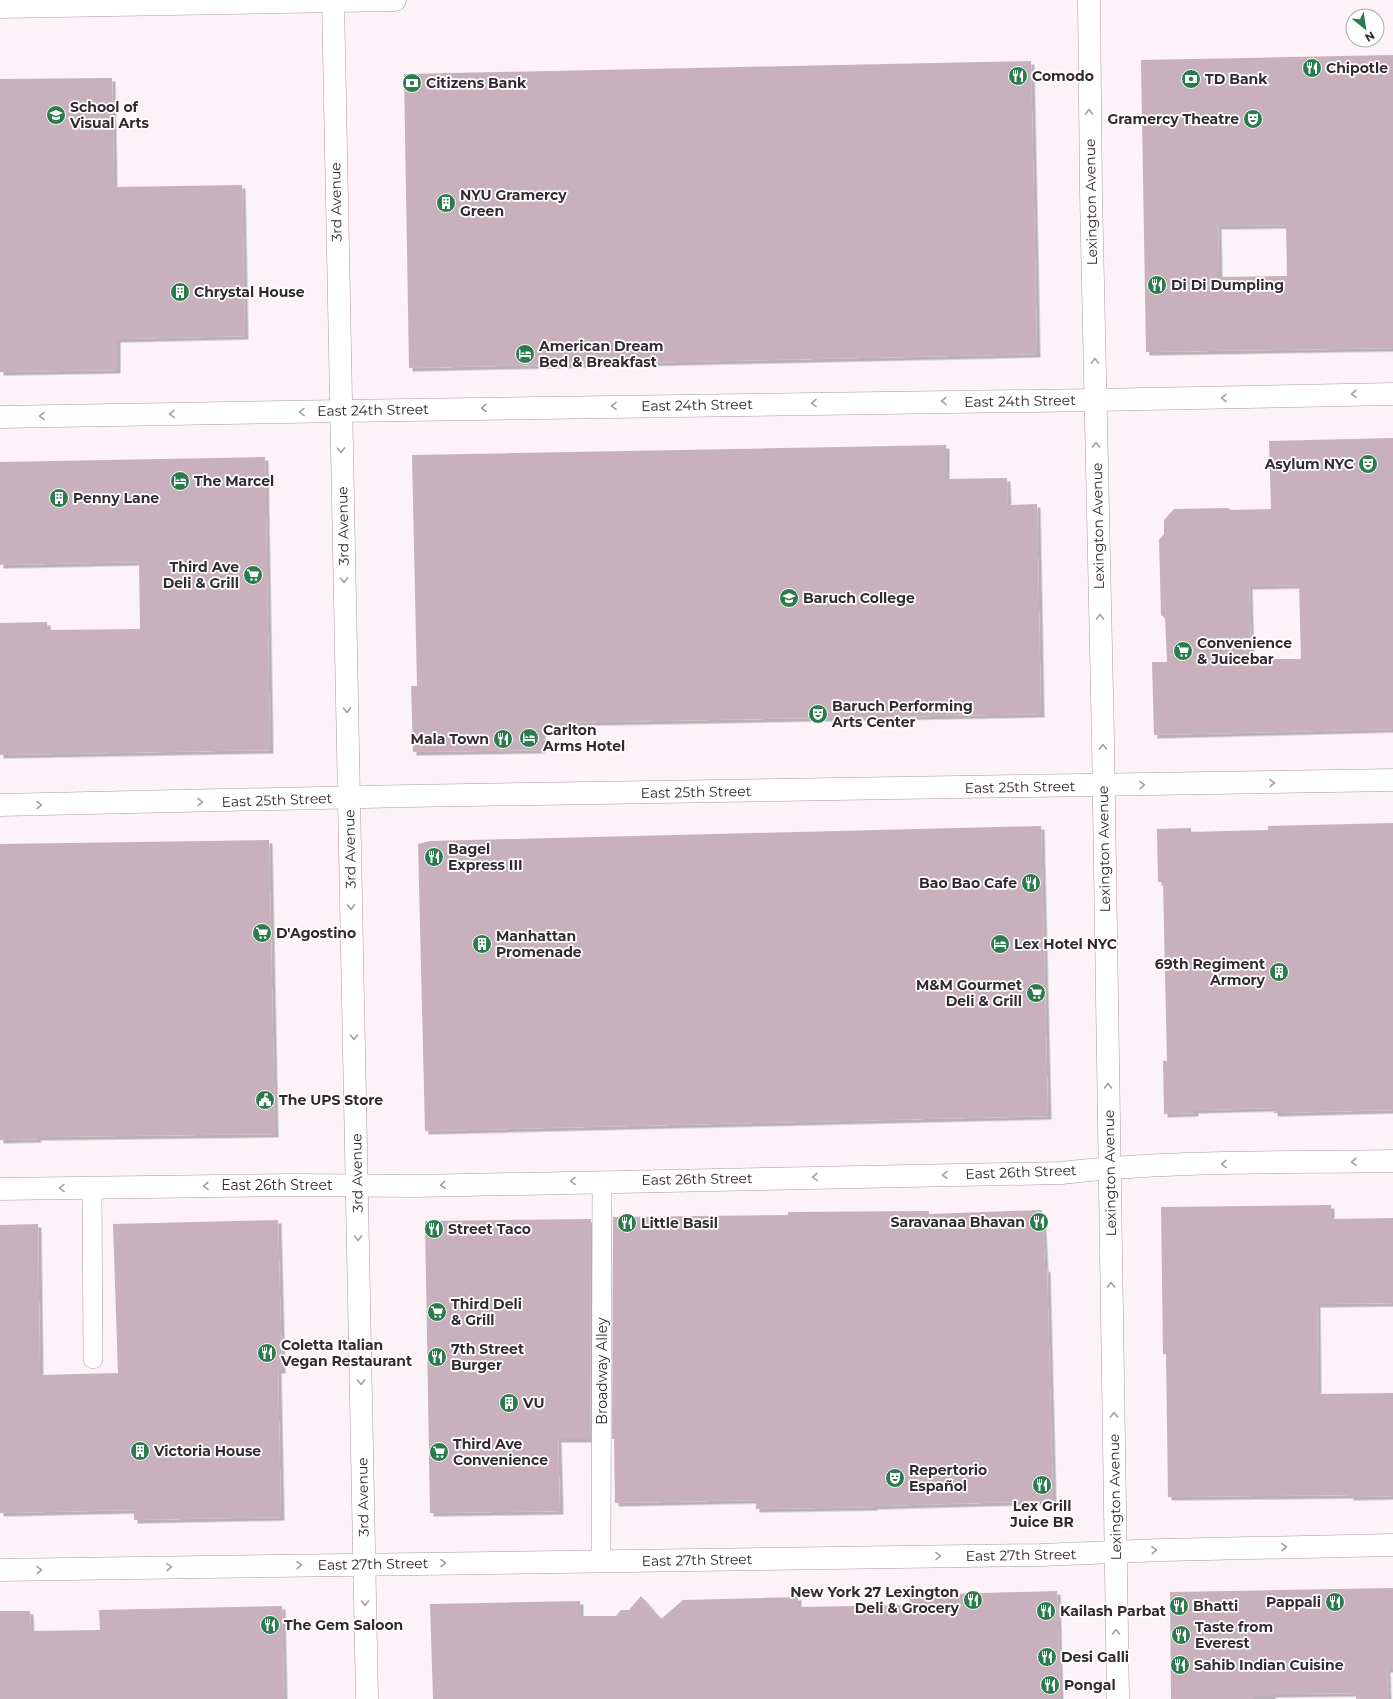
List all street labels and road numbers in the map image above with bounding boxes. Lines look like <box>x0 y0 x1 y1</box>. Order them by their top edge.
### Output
street label: Lexington Avenue <box>1081 138 1101 266</box>
street label: 3rd Avenue <box>326 162 346 242</box>
street label: East 24th Street <box>964 391 1076 411</box>
street label: East 24th Street <box>641 395 753 415</box>
street label: East 24th Street <box>317 400 429 420</box>
street label: Lexington Avenue <box>1088 462 1108 590</box>
street label: 3rd Avenue <box>333 486 353 566</box>
street label: East 25th Street <box>964 777 1076 797</box>
street label: East 25th Street <box>640 782 752 802</box>
street label: Lexington Avenue <box>1094 785 1114 913</box>
street label: East 25th Street <box>221 789 333 811</box>
street label: 3rd Avenue <box>340 809 360 889</box>
street label: Lexington Avenue <box>1100 1109 1120 1237</box>
street label: 3rd Avenue <box>347 1133 367 1213</box>
street label: East 26th Street <box>965 1161 1077 1183</box>
street label: East 26th Street <box>641 1169 753 1189</box>
street label: East 26th Street <box>221 1176 333 1194</box>
street label: Broadway Alley <box>593 1317 611 1425</box>
street label: Lexington Avenue <box>1105 1433 1125 1561</box>
street label: 3rd Avenue <box>353 1457 373 1537</box>
street label: East 27th Street <box>965 1545 1077 1565</box>
street label: East 27th Street <box>641 1550 753 1570</box>
street label: East 27th Street <box>317 1554 429 1574</box>

